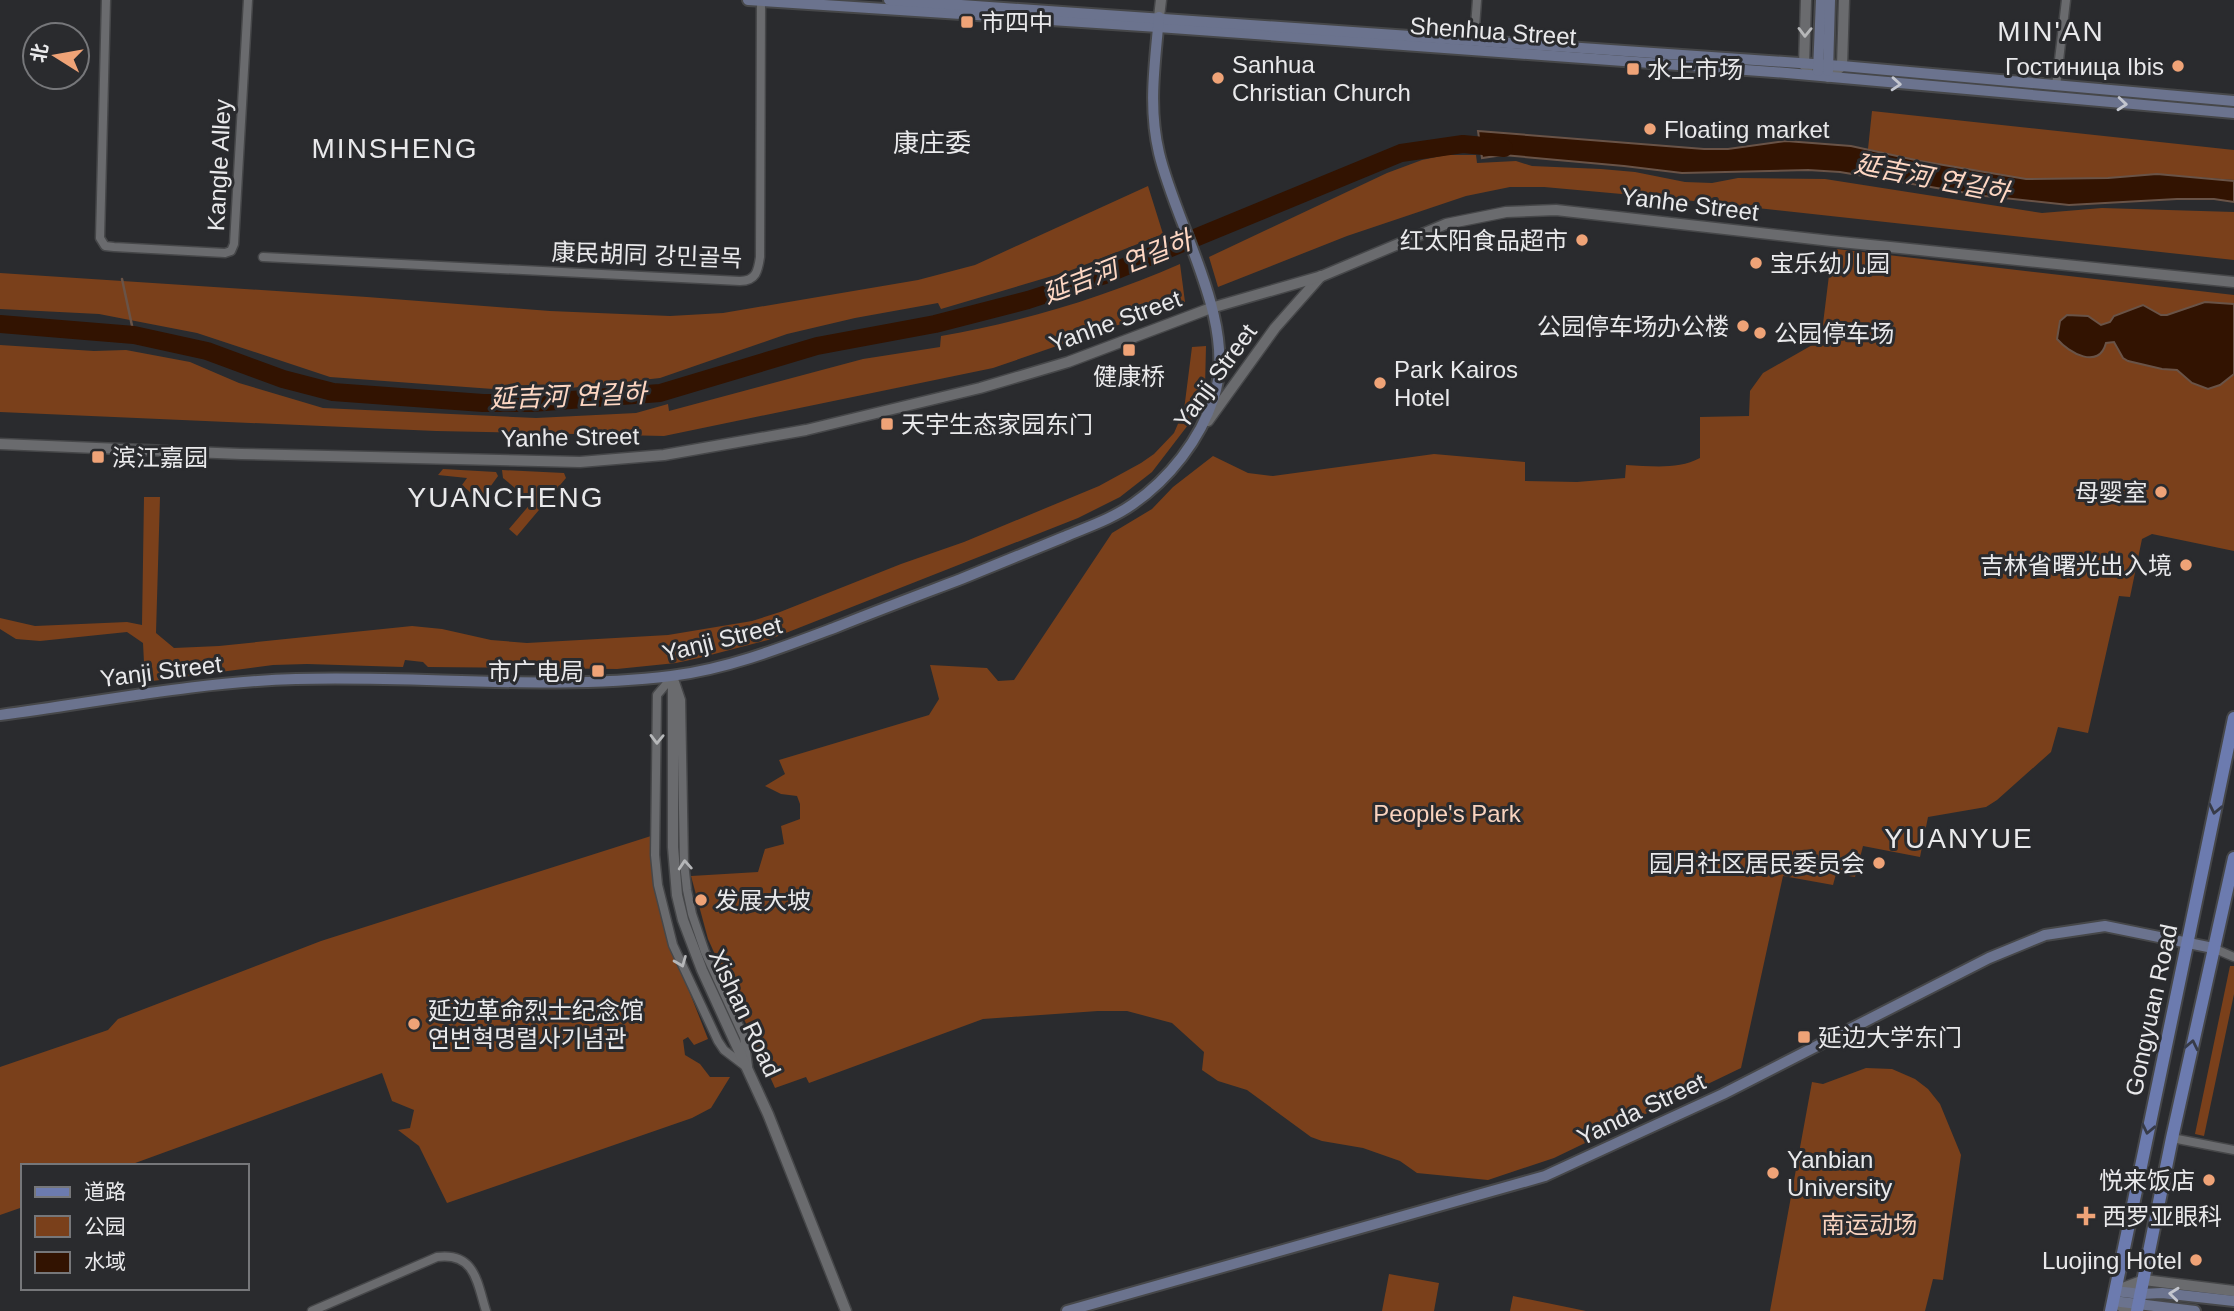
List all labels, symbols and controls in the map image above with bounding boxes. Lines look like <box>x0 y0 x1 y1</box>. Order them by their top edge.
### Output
place label: 市四中 <box>981 9 1053 36</box>
street label: Shenhua Street <box>1409 12 1577 50</box>
marker: 市四中 <box>959 14 975 30</box>
district label: MIN'AN <box>1997 16 2105 47</box>
north arrow <box>21 21 91 91</box>
one-way arrow <box>1798 27 1813 38</box>
text: 北 <box>28 42 52 64</box>
place label: Sanhua Christian Church <box>1232 51 1411 106</box>
place label: Гостиница Ibis <box>2005 53 2164 80</box>
place label: 水上市场 <box>1647 56 1743 83</box>
marker: Гостиница Ibis <box>2170 58 2186 74</box>
marker: 水上市场 <box>1625 61 1641 77</box>
marker: Sanhua Christian Church <box>1210 70 1226 86</box>
one-way arrow <box>1891 76 1902 91</box>
one-way arrow <box>2117 96 2128 111</box>
street label: Kangle Alley <box>202 98 236 232</box>
place label: Floating market <box>1664 116 1830 143</box>
marker: Floating market <box>1642 121 1658 137</box>
district label: 康庄委 <box>893 128 971 158</box>
district label: MINSHENG <box>312 133 478 164</box>
water label: 延吉河 연길하 <box>1852 148 2015 208</box>
street label: Yanhe Street <box>1620 182 1761 226</box>
water label: 延吉河 연길하 <box>1038 224 1199 309</box>
place label: 红太阳食品超市 <box>1400 227 1568 254</box>
marker: 红太阳食品超市 <box>1574 232 1590 248</box>
street label: 康民胡同 강민골목 <box>551 238 743 272</box>
place label: 宝乐幼儿园 <box>1770 250 1890 277</box>
marker: 宝乐幼儿园 <box>1748 255 1764 271</box>
street label: Yanhe Street <box>1045 285 1185 357</box>
place label: 公园停车场办公楼 <box>1537 313 1729 340</box>
street label: Yanji Street <box>1168 318 1262 433</box>
marker: 公园停车场办公楼 <box>1735 318 1751 334</box>
place label: 公园停车场 <box>1774 320 1894 347</box>
marker: 公园停车场 <box>1752 325 1768 341</box>
marker: 健康桥 <box>1121 342 1137 358</box>
place label: Park Kairos Hotel <box>1394 356 1518 411</box>
place label: 健康桥 <box>1093 363 1165 390</box>
marker: Park Kairos Hotel <box>1372 375 1388 391</box>
water label: 延吉河 연길하 <box>489 378 650 414</box>
place label: 天宇生态家园东门 <box>901 411 1093 438</box>
marker: 天宇生态家园东门 <box>879 416 895 432</box>
street label: Yanhe Street <box>501 422 640 452</box>
place label: 滨江嘉园 <box>112 444 208 471</box>
marker: 滨江嘉园 <box>90 449 106 465</box>
place label: 母婴室 <box>2075 479 2147 506</box>
district label: YUANCHENG <box>408 482 604 513</box>
marker: 母婴室 <box>2153 484 2169 500</box>
place label: 吉林省曙光出入境 <box>1980 552 2172 579</box>
marker: 吉林省曙光出入境 <box>2178 557 2194 573</box>
street label: Yanji Street <box>659 611 785 667</box>
street label: Yanji Street <box>99 650 224 692</box>
place label: 市广电局 <box>488 658 584 685</box>
marker: 市广电局 <box>590 663 606 679</box>
one-way arrow <box>649 734 665 744</box>
park label: People's Park <box>1373 800 1522 827</box>
one-way arrow <box>2208 803 2223 815</box>
district label: YUANYUE <box>1884 823 2034 854</box>
place label: 园月社区居民委员会 <box>1649 850 1865 877</box>
marker: 园月社区居民委员会 <box>1871 855 1887 871</box>
one-way arrow <box>678 859 693 870</box>
place label: 发展大坡 <box>715 887 811 914</box>
marker: 发展大坡 <box>693 892 709 908</box>
street label: Gongyuan Road <box>2120 922 2182 1098</box>
street label: Xishan Road <box>704 945 786 1081</box>
one-way arrow <box>672 956 686 968</box>
place label: 延边革命烈士纪念馆 연변혁명렬사기념관 <box>428 997 644 1052</box>
marker: 延边革命烈士纪念馆 연변혁명렬사기념관 <box>406 1016 422 1032</box>
place label: 延边大学东门 <box>1818 1024 1962 1051</box>
marker: 延边大学东门 <box>1796 1029 1812 1045</box>
one-way arrow <box>2184 1039 2199 1051</box>
street label: Yanda Street <box>1573 1067 1710 1150</box>
one-way arrow <box>2142 1123 2157 1135</box>
place label: Yanbian University <box>1787 1146 1892 1201</box>
legend <box>21 1164 248 1290</box>
marker: Yanbian University <box>1765 1165 1781 1181</box>
place label: 悦来饭店 <box>2099 1167 2195 1194</box>
marker: 悦来饭店 <box>2201 1172 2217 1188</box>
text: 道路 <box>84 1180 126 1203</box>
place label: 西罗亚眼科 <box>2102 1203 2222 1230</box>
marker: 西罗亚眼科 <box>2076 1206 2096 1226</box>
park label: 南运动场 <box>1821 1211 1917 1238</box>
text: 公园 <box>84 1215 126 1238</box>
place label: Luojing Hotel <box>2042 1247 2182 1274</box>
text: 水域 <box>84 1250 126 1273</box>
marker: Luojing Hotel <box>2188 1252 2204 1268</box>
one-way arrow <box>2169 1287 2180 1302</box>

